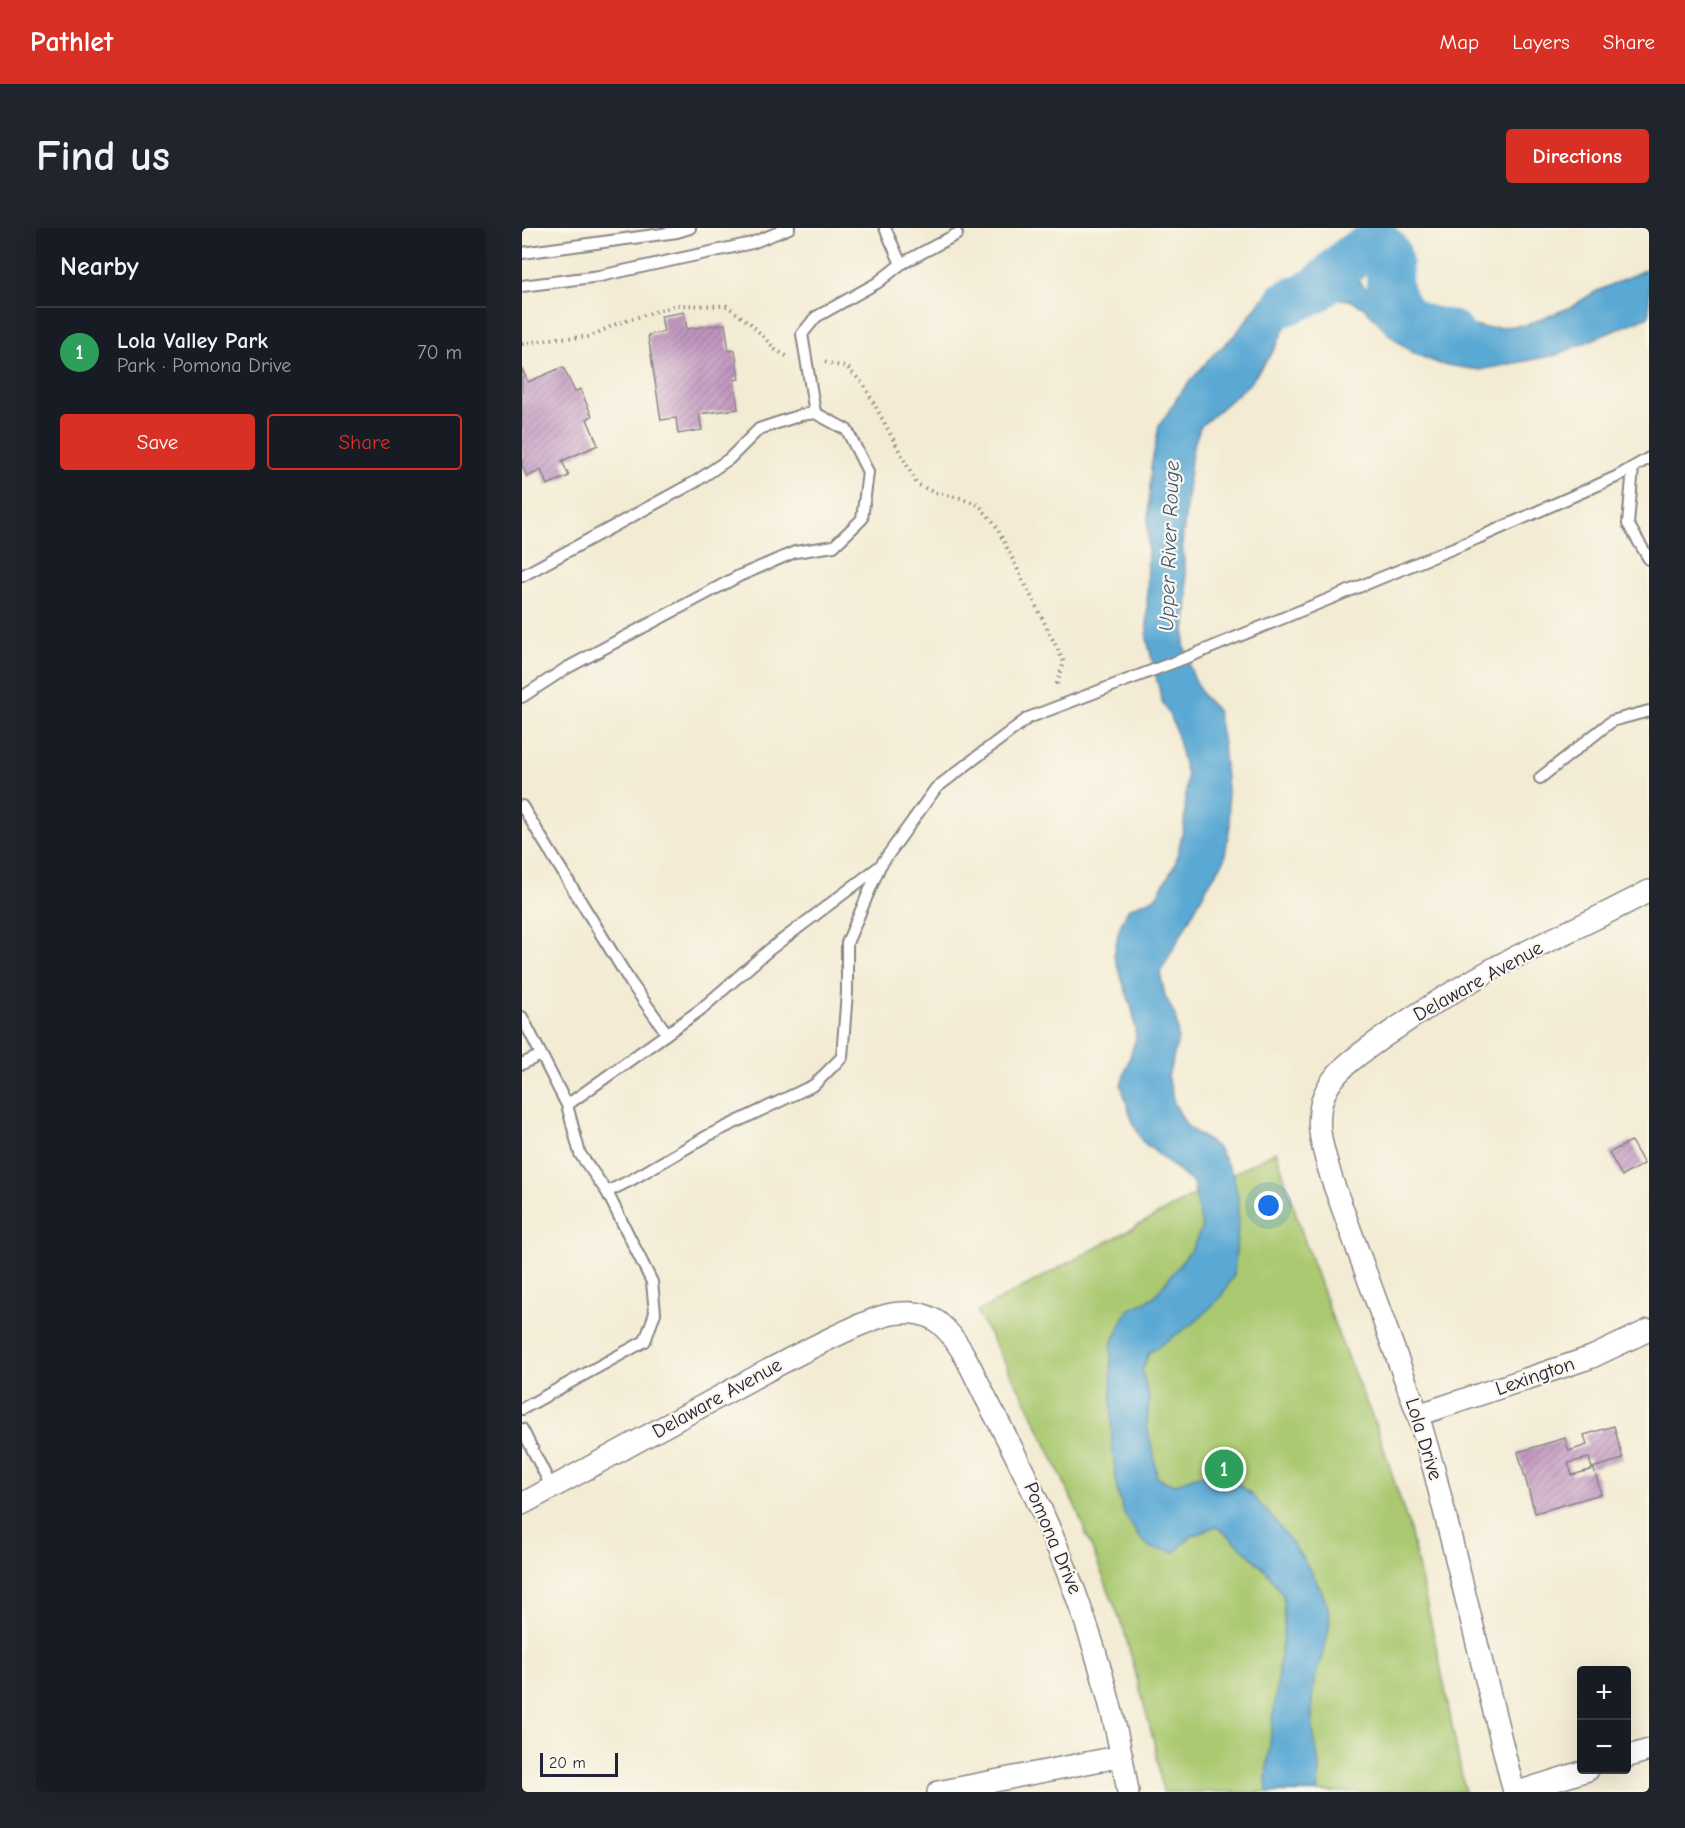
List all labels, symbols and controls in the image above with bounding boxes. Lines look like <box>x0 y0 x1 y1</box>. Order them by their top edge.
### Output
text: Pathlet <box>30 26 113 58</box>
text: Map <box>1440 30 1479 54</box>
text: Layers <box>1512 30 1570 54</box>
text: Share <box>1603 30 1655 54</box>
button: Directions <box>1506 129 1649 183</box>
text: Find us <box>36 132 170 181</box>
text: Nearby <box>60 252 139 282</box>
text: Lola Valley Park <box>117 328 268 354</box>
text: 1 <box>76 341 83 364</box>
text: 70 m <box>417 341 462 364</box>
text: Park · Pomona Drive <box>117 354 291 377</box>
button: Save <box>60 414 255 470</box>
button: Share <box>267 414 462 470</box>
water label: Upper River Rouge <box>1154 460 1184 632</box>
street label: Delaware Avenue <box>1409 936 1547 1026</box>
your location <box>1254 1191 1283 1220</box>
street label: Lexington <box>1492 1352 1578 1400</box>
street label: Delaware Avenue <box>648 1353 786 1443</box>
street label: Lola Drive <box>1401 1395 1447 1483</box>
pin: 1 <box>1204 1446 1244 1492</box>
street label: Pomona Drive <box>1019 1479 1087 1597</box>
map controls <box>1577 1666 1631 1774</box>
button: + <box>1577 1666 1631 1720</box>
button: − <box>1577 1720 1631 1774</box>
scale bar <box>540 1750 618 1778</box>
text: 20 m <box>549 1754 586 1772</box>

